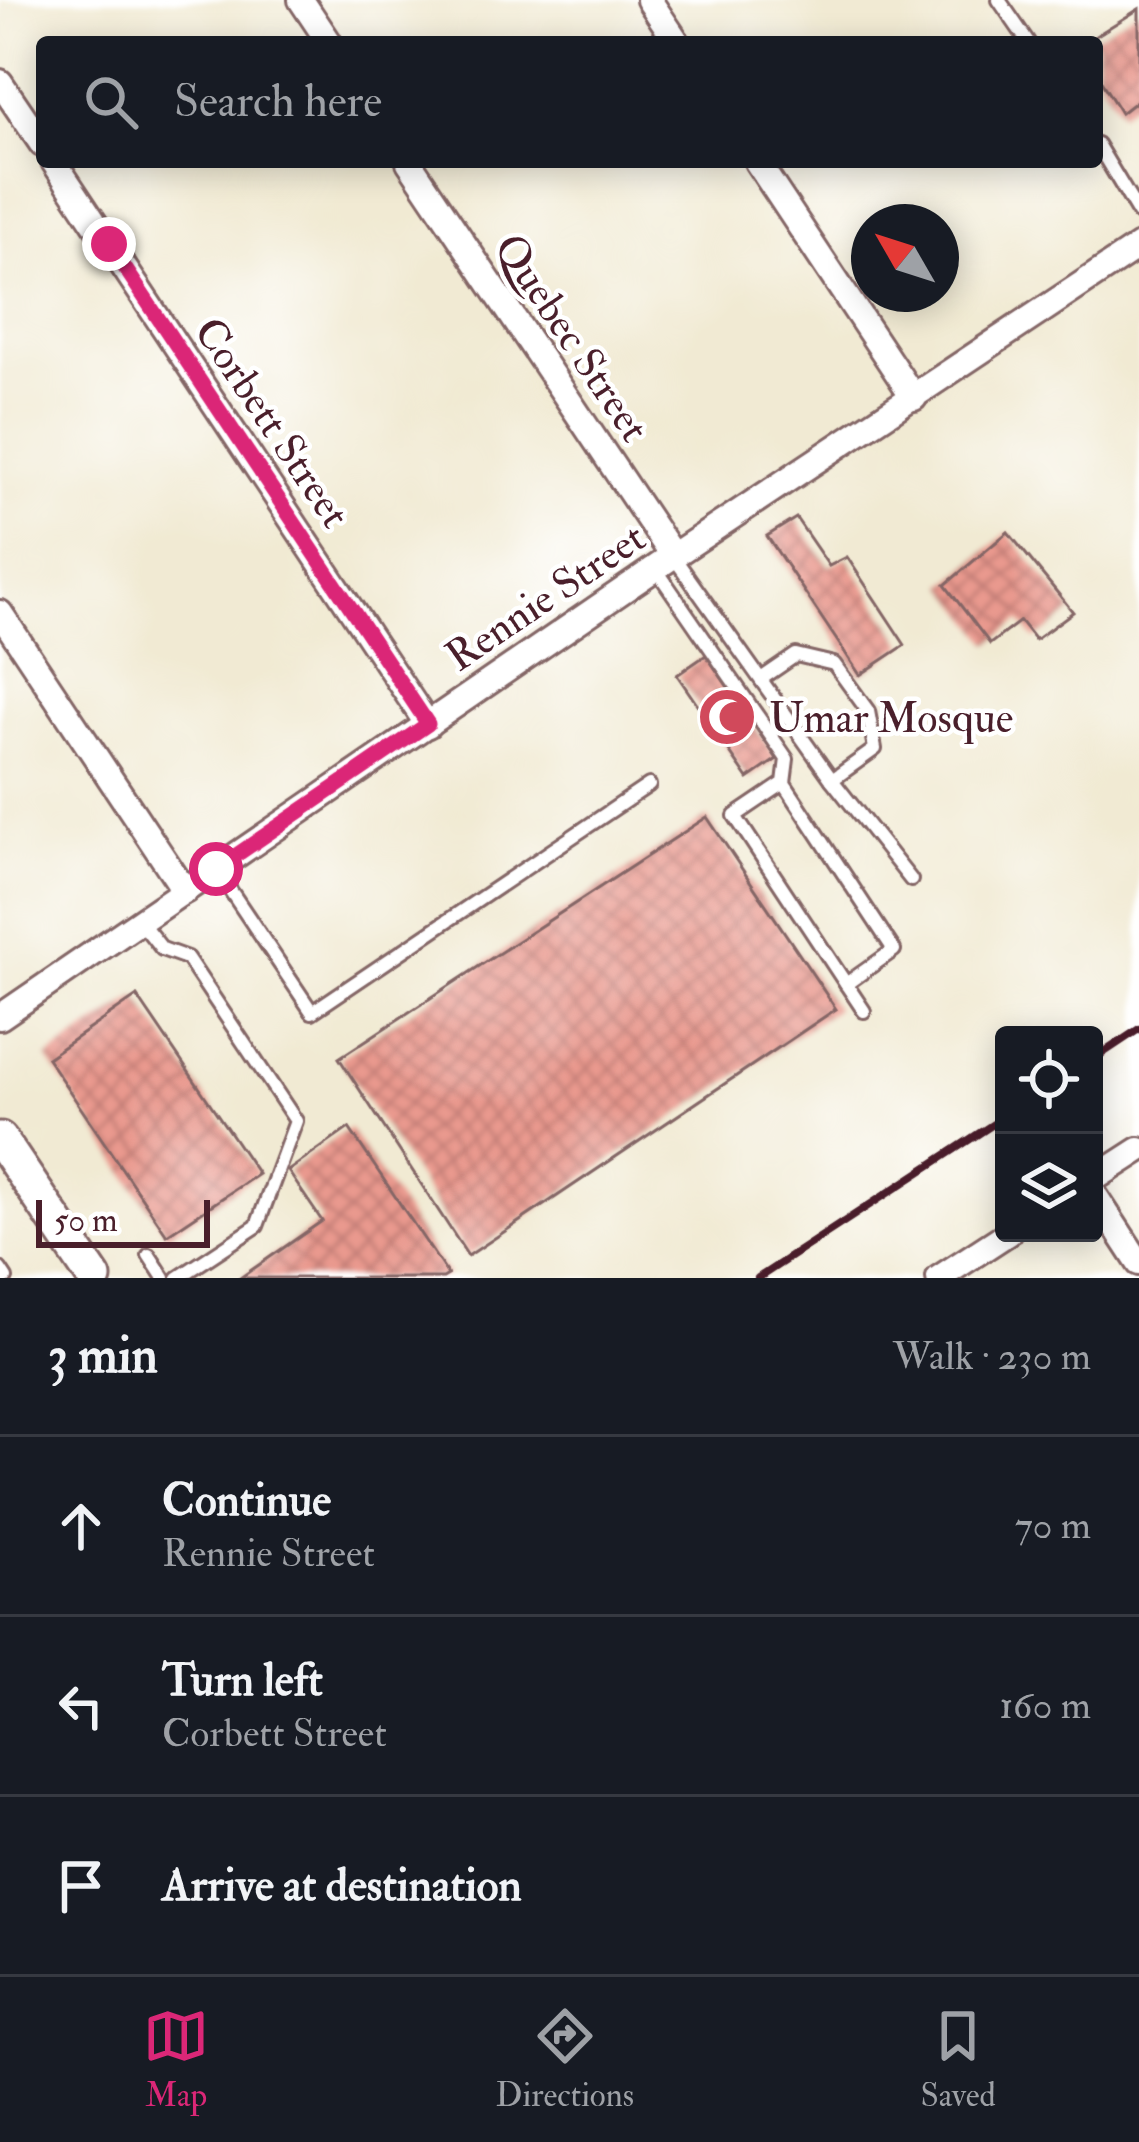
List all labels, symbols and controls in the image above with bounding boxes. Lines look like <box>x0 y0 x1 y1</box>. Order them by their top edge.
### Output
search box <box>36 36 1103 168</box>
icon: search <box>78 69 144 135</box>
text: Search here <box>174 74 382 130</box>
north arrow <box>851 204 959 312</box>
route end <box>82 217 136 271</box>
street label: Quebec Street <box>483 224 660 452</box>
street label: Corbett Street <box>182 308 361 538</box>
street label: Rennie Street <box>437 512 656 683</box>
mosque icon: Umar Mosque <box>696 686 758 748</box>
place label: Umar Mosque <box>769 693 1013 745</box>
route start <box>189 842 243 896</box>
map controls <box>995 1026 1103 1242</box>
button: locate <box>995 1026 1103 1134</box>
button: layers <box>995 1134 1103 1242</box>
scale bar <box>36 1194 210 1247</box>
text: 50 m <box>54 1200 118 1241</box>
text: 3 min <box>48 1324 158 1388</box>
text: Walk · 230 m <box>893 1332 1091 1381</box>
text: Continue <box>162 1473 331 1529</box>
icon: ahead <box>48 1493 114 1559</box>
text: 70 m <box>1015 1501 1091 1550</box>
text: Rennie Street <box>162 1529 375 1578</box>
text: Turn left <box>162 1653 323 1709</box>
icon: left <box>48 1673 114 1739</box>
text: 160 m <box>999 1681 1091 1730</box>
text: Corbett Street <box>162 1709 387 1758</box>
icon: arrive <box>48 1853 114 1919</box>
text: Arrive at destination <box>162 1858 522 1914</box>
tab: Map <box>143 2003 209 2116</box>
tab: Directions <box>496 2003 634 2116</box>
tab: Saved <box>920 2003 996 2116</box>

